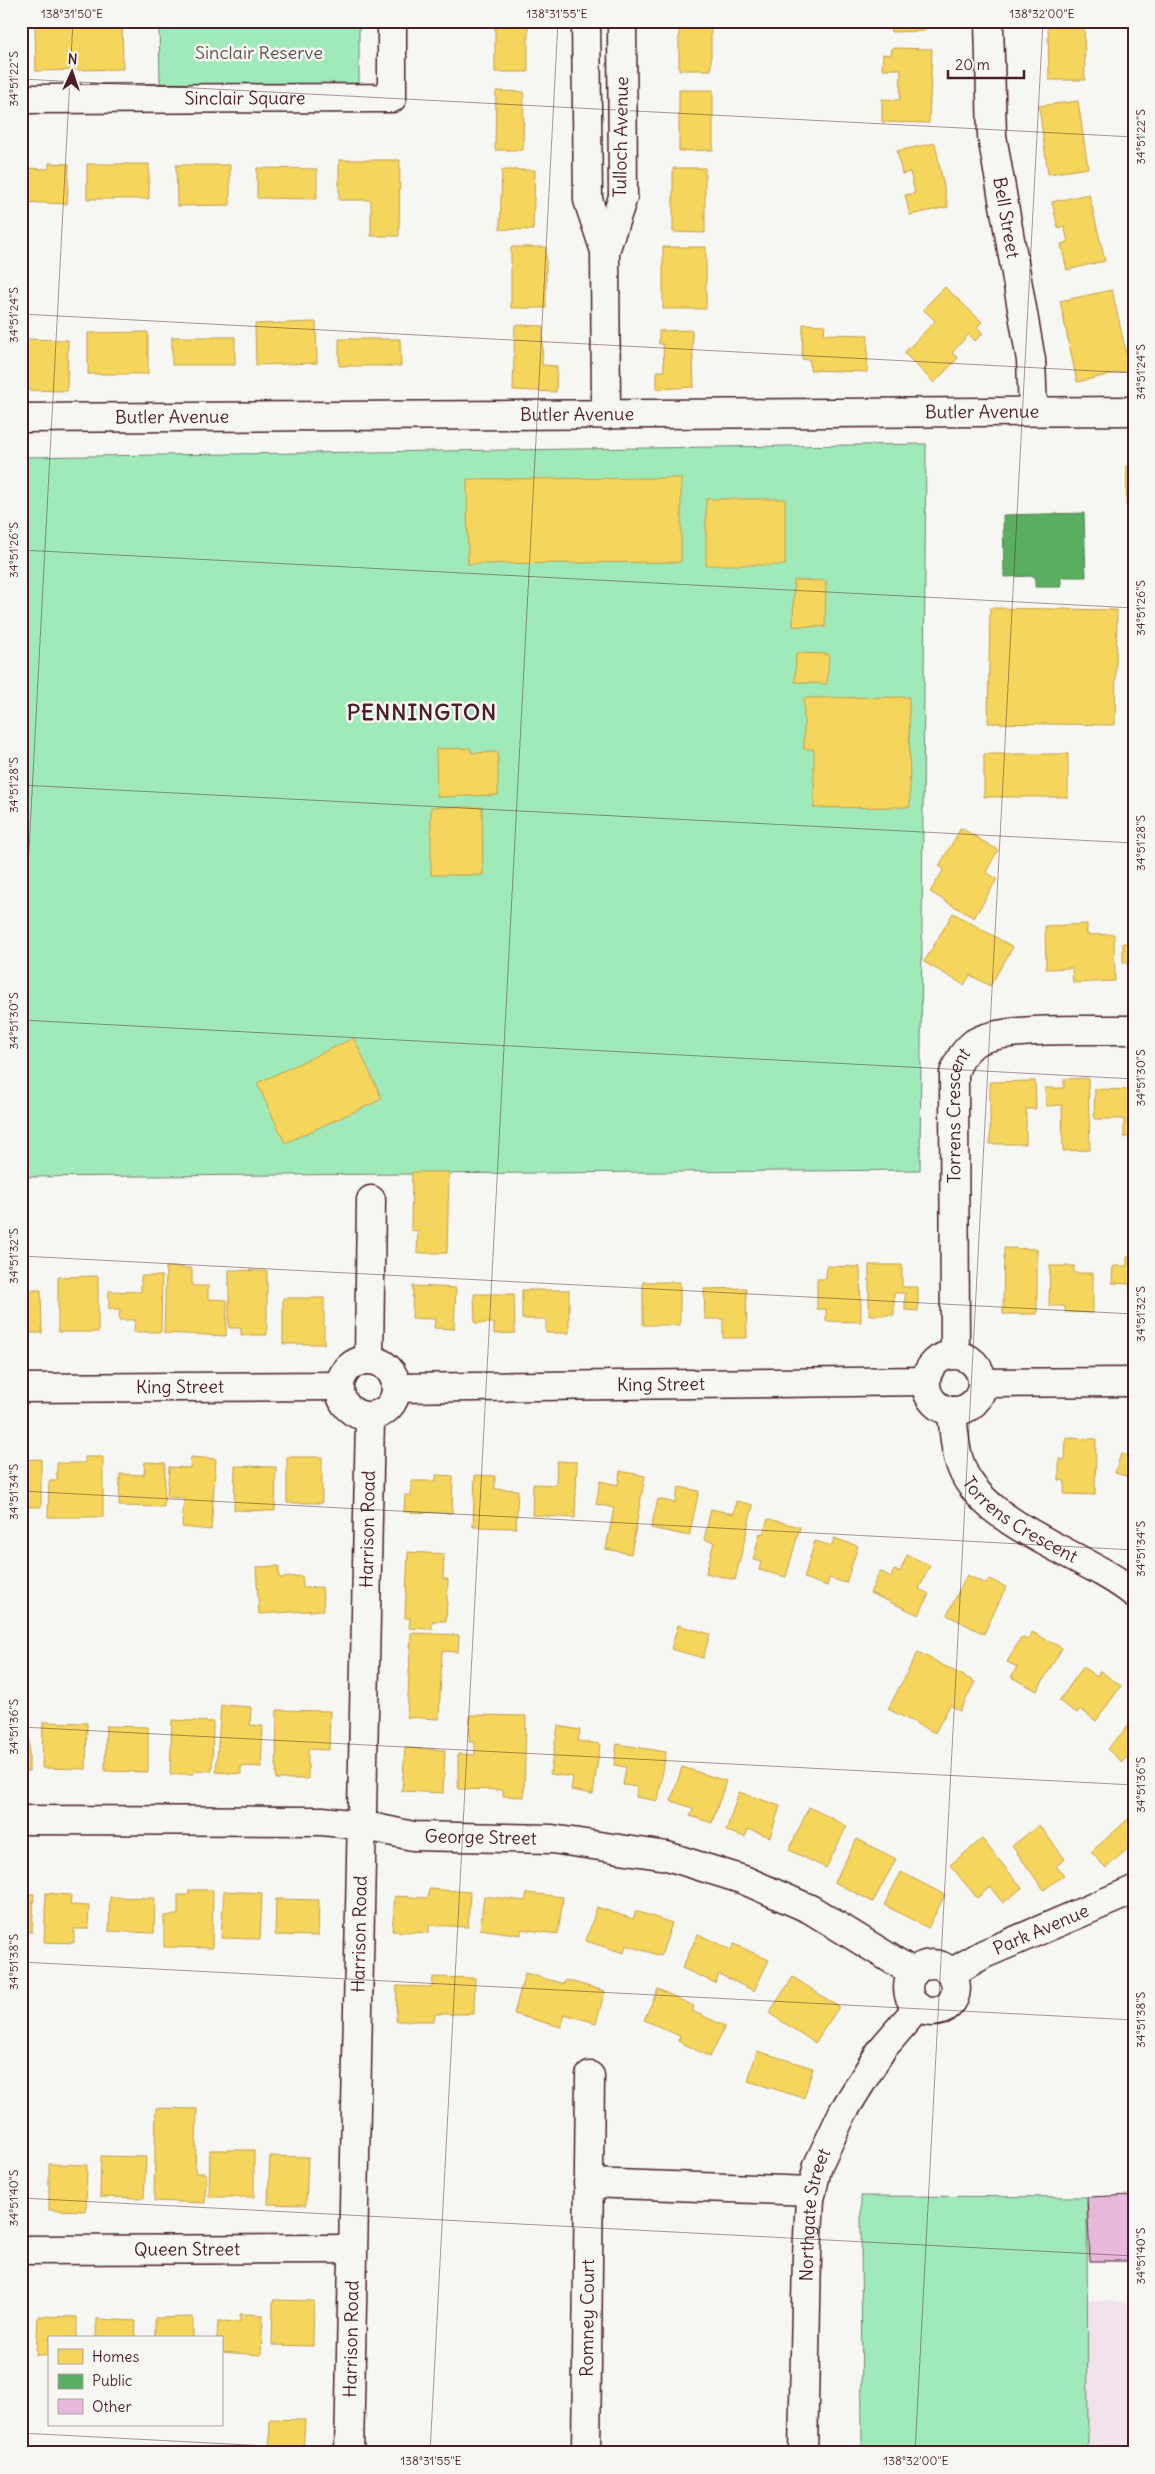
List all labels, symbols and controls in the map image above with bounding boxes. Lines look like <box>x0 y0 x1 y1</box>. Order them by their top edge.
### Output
text: 138°31'50"E <box>41 6 103 21</box>
text: 138°31'55"E <box>526 6 588 21</box>
text: 138°32'00"E <box>1009 6 1075 21</box>
park label: Sinclair Reserve <box>195 41 323 64</box>
north arrow <box>48 48 98 98</box>
scale bar <box>948 48 1024 80</box>
text: N <box>67 50 78 68</box>
text: 34°51'22"S <box>6 51 21 107</box>
text: 20 m <box>955 55 990 74</box>
street label: Tulloch Avenue <box>608 76 633 198</box>
street label: Sinclair Square <box>184 86 305 110</box>
text: 34°51'22"S <box>1133 109 1148 165</box>
street label: Bell Street <box>988 175 1025 260</box>
text: 34°51'24"S <box>6 287 21 343</box>
text: 34°51'24"S <box>1133 344 1148 400</box>
street label: Butler Avenue <box>925 400 1039 423</box>
street label: Butler Avenue <box>520 402 634 426</box>
street label: Butler Avenue <box>115 405 229 428</box>
text: 34°51'26"S <box>6 522 21 578</box>
text: 34°51'26"S <box>1133 580 1148 636</box>
district label: PENNINGTON <box>347 698 497 726</box>
text: 34°51'28"S <box>6 757 21 813</box>
text: 34°51'28"S <box>1133 815 1148 871</box>
text: 34°51'30"S <box>6 992 21 1050</box>
street label: Torrens Crescent <box>942 1043 975 1183</box>
text: 34°51'30"S <box>1133 1049 1148 1107</box>
text: 34°51'32"S <box>6 1228 21 1284</box>
text: 34°51'32"S <box>1133 1286 1148 1342</box>
street label: King Street <box>617 1372 705 1396</box>
street label: King Street <box>136 1375 224 1398</box>
text: 34°51'34"S <box>6 1464 21 1520</box>
street label: Harrison Road <box>355 1470 380 1588</box>
street label: Torrens Crescent <box>957 1472 1082 1568</box>
text: 34°51'34"S <box>1133 1521 1148 1577</box>
text: 34°51'36"S <box>6 1699 21 1755</box>
text: 34°51'36"S <box>1133 1757 1148 1813</box>
street label: George Street <box>424 1824 537 1850</box>
street label: Harrison Road <box>346 1875 372 1993</box>
street label: Park Avenue <box>989 1899 1092 1960</box>
text: 34°51'38"S <box>6 1934 21 1990</box>
text: 34°51'38"S <box>1133 1992 1148 2048</box>
street label: Northgate Street <box>794 2144 835 2282</box>
text: 34°51'40"S <box>6 2169 21 2226</box>
text: 34°51'40"S <box>1133 2227 1148 2284</box>
street label: Queen Street <box>134 2237 240 2261</box>
street label: Romney Court <box>575 2259 599 2377</box>
street label: Harrison Road <box>338 2280 364 2398</box>
legend <box>48 2336 222 2426</box>
text: Homes <box>92 2347 139 2366</box>
text: Public <box>92 2371 133 2390</box>
text: Other <box>92 2397 132 2416</box>
text: 138°31'55"E <box>400 2453 462 2468</box>
text: 138°32'00"E <box>883 2453 949 2468</box>

